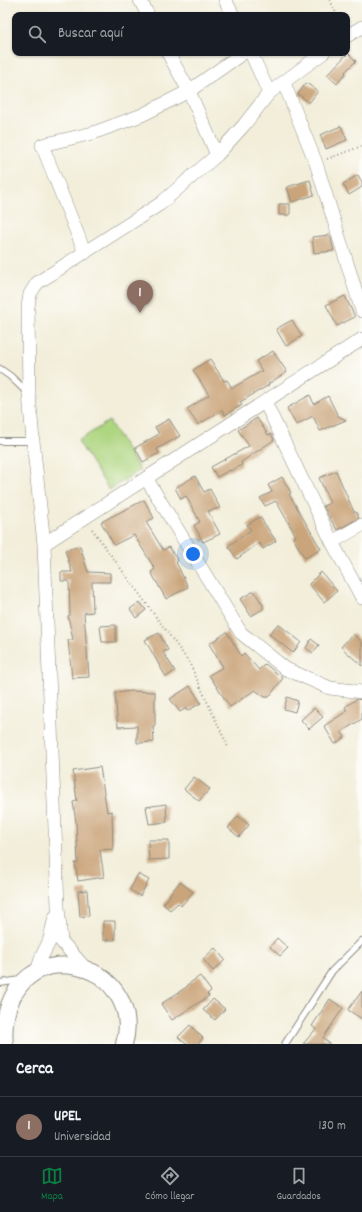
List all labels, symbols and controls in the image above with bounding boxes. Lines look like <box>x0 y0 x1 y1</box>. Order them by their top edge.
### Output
search box <box>12 12 350 56</box>
icon: search <box>26 23 48 45</box>
text: Buscar aquí <box>58 23 123 45</box>
pin: 1 <box>127 280 153 313</box>
your location <box>183 544 203 564</box>
text: Cerca <box>16 1058 53 1082</box>
text: UPEL <box>54 1106 81 1128</box>
text: 1 <box>28 1117 30 1136</box>
text: 130 m <box>318 1117 346 1136</box>
text: Universidad <box>54 1128 111 1147</box>
tab: Mapa <box>41 1165 63 1205</box>
tab: Cómo llegar <box>145 1165 194 1205</box>
tab: Guardados <box>276 1165 321 1205</box>

